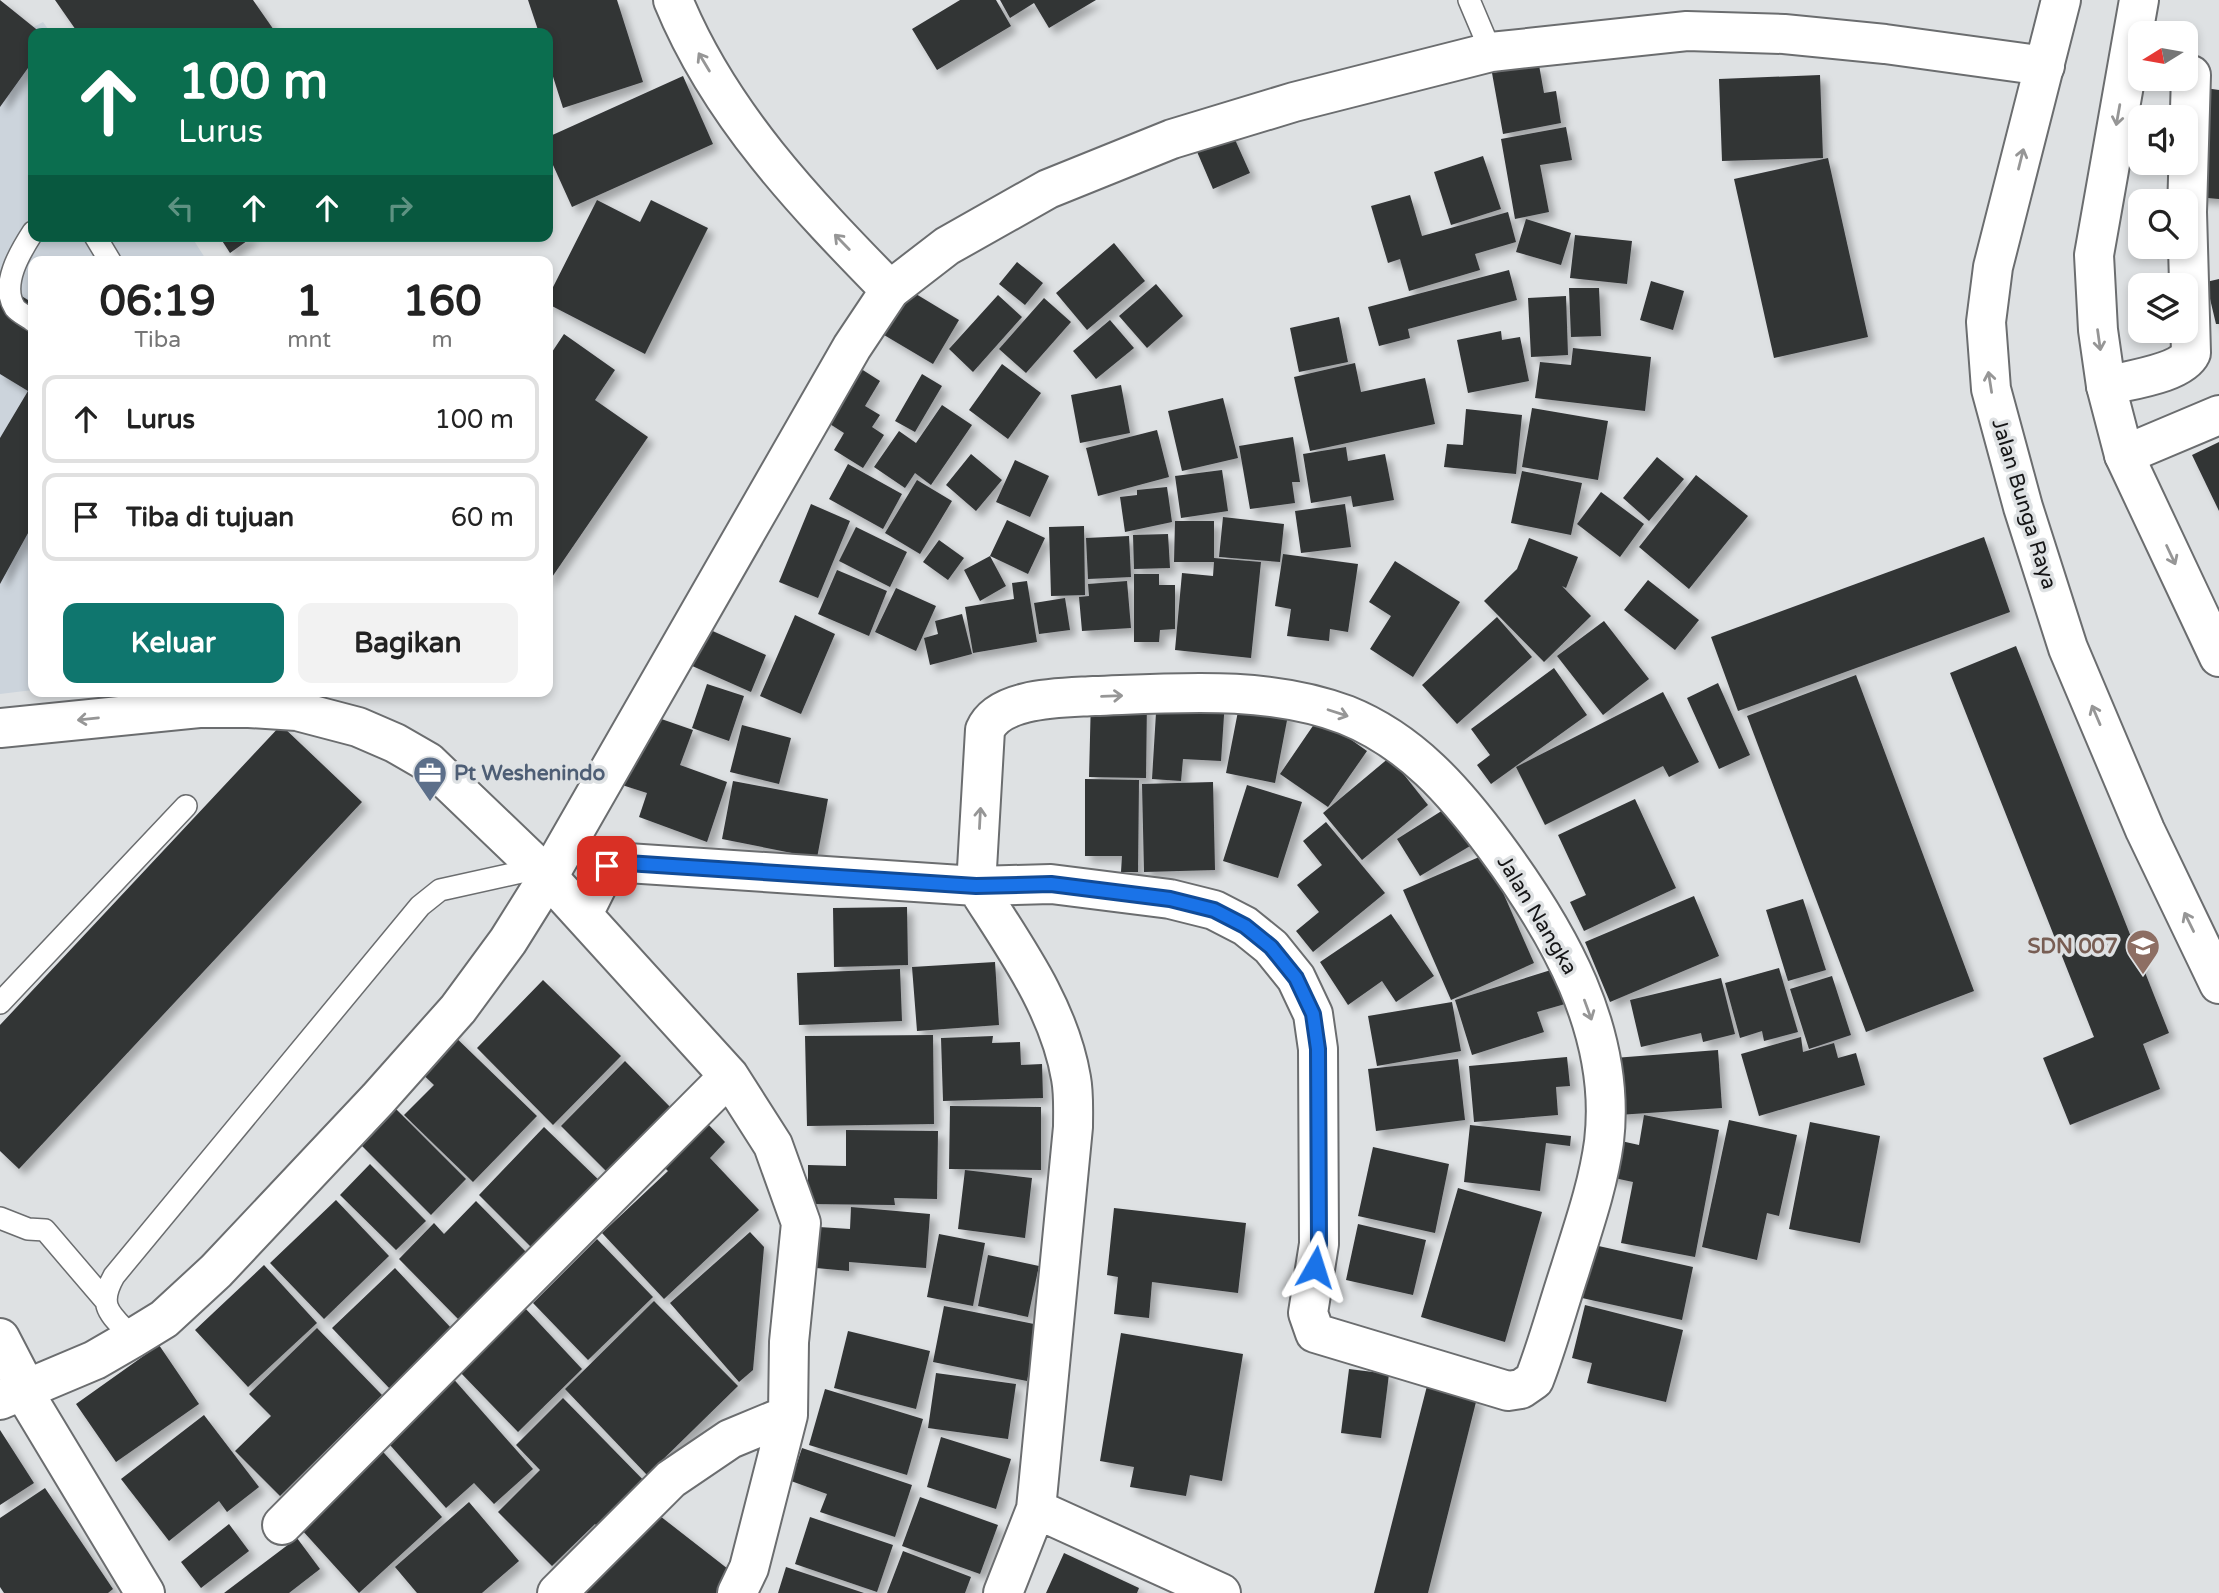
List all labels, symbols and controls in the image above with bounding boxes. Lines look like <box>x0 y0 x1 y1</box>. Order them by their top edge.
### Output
north arrow <box>2128 21 2198 91</box>
map controls <box>2128 21 2198 343</box>
one-way arrow <box>697 52 711 72</box>
text: 100 m <box>178 53 328 112</box>
icon: ahead <box>63 56 154 147</box>
one-way arrow <box>2111 103 2124 126</box>
button: sound <box>2128 105 2198 175</box>
text: Lurus <box>178 113 263 151</box>
one-way arrow <box>2016 148 2029 170</box>
icon: left <box>162 189 200 227</box>
icon: ahead <box>235 189 273 227</box>
icon: ahead <box>308 189 346 227</box>
icon: right <box>381 189 419 227</box>
button: search <box>2128 189 2198 259</box>
one-way arrow <box>834 233 851 250</box>
button: layers <box>2128 273 2198 343</box>
text: 06:19 <box>99 276 216 327</box>
text: 1 <box>296 276 322 327</box>
text: 160 <box>402 276 482 327</box>
text: Tiba <box>134 326 181 354</box>
text: mnt <box>287 326 331 354</box>
text: m <box>431 326 453 354</box>
one-way arrow <box>2093 329 2106 351</box>
one-way arrow <box>1983 371 1996 394</box>
icon: ahead <box>67 400 105 438</box>
text: Lurus <box>126 404 195 435</box>
text: 100 m <box>434 404 514 435</box>
street label: Jalan Bunga Raya <box>1986 416 2062 592</box>
icon: arrive <box>67 498 105 536</box>
text: Tiba di tujuan <box>126 502 294 533</box>
text: 60 m <box>451 502 514 533</box>
one-way arrow <box>2165 544 2178 565</box>
button: Keluar <box>63 603 284 683</box>
button: Bagikan <box>298 603 518 683</box>
one-way arrow <box>1101 689 1124 702</box>
one-way arrow <box>2089 705 2102 726</box>
one-way arrow <box>1326 708 1348 721</box>
one-way arrow <box>77 713 100 726</box>
office icon: Pt Weshenindo <box>411 754 449 803</box>
place label: Pt Weshenindo <box>454 761 606 786</box>
one-way arrow <box>974 807 987 830</box>
pin <box>577 836 637 896</box>
icon: arrive <box>588 847 626 885</box>
street label: Jalan Nangka <box>1492 851 1582 979</box>
one-way arrow <box>2182 912 2196 933</box>
school or university icon: SDN 007 <box>2124 927 2162 976</box>
place label: SDN 007 <box>2027 934 2118 959</box>
one-way arrow <box>1583 998 1595 1020</box>
position arrow <box>1278 1230 1352 1304</box>

